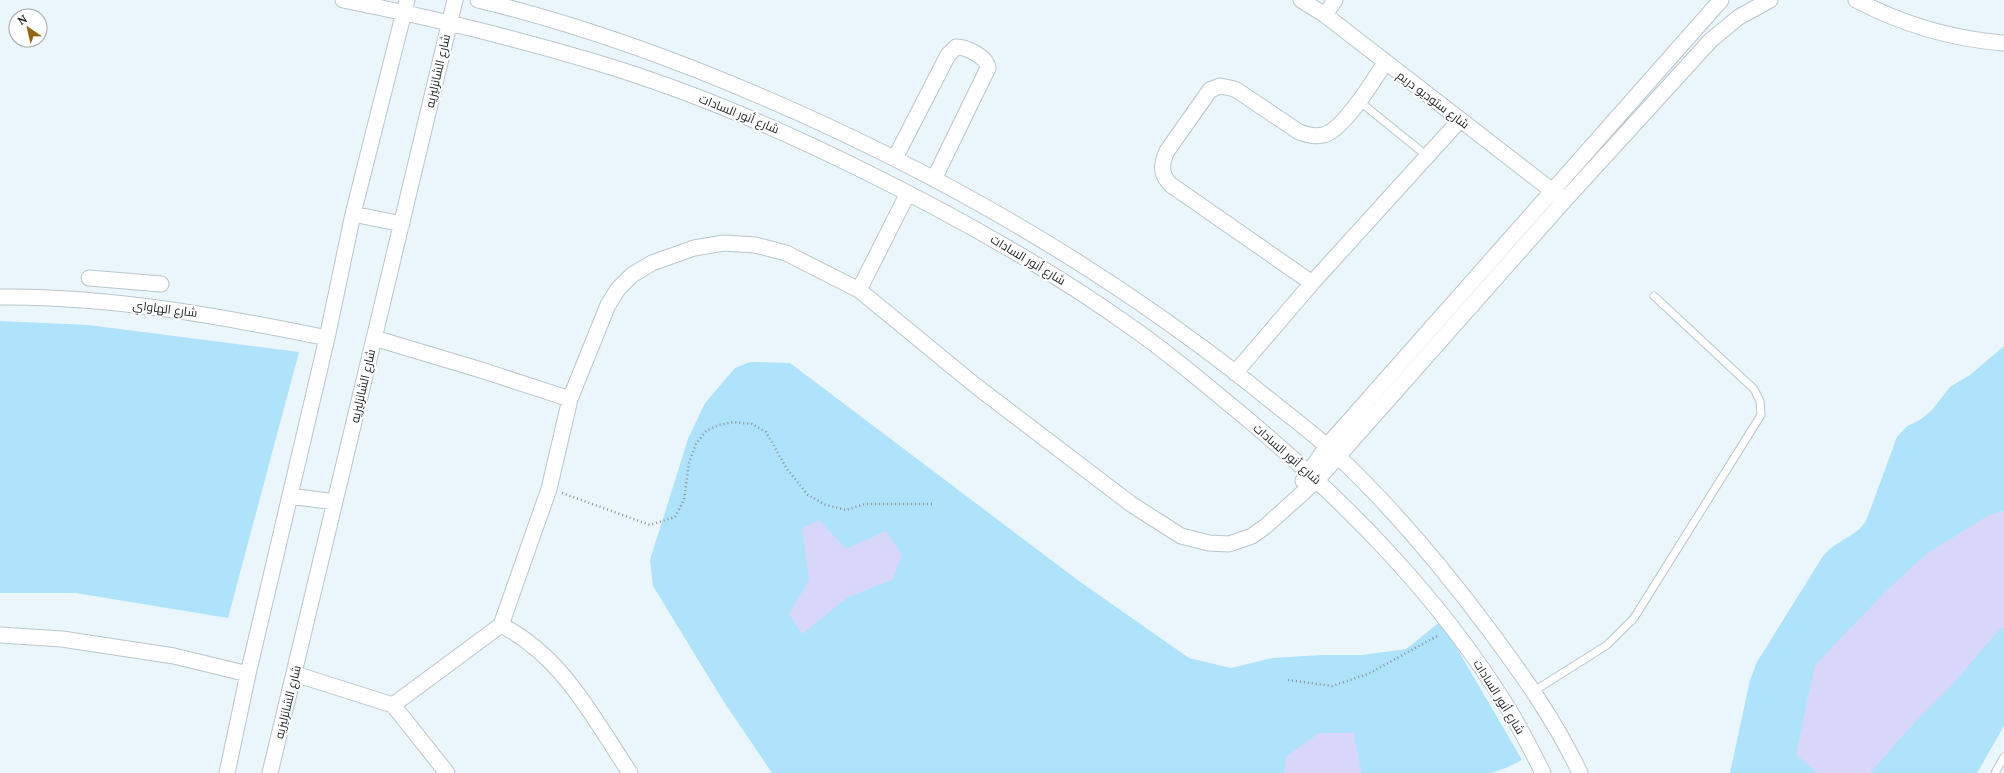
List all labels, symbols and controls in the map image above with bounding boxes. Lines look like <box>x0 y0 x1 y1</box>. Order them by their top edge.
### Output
north arrow <box>8 8 48 48</box>
text: N <box>15 11 30 28</box>
street label: شارع الشانزليزيه <box>422 33 454 109</box>
street label: شارع ستوديو دريم <box>1393 67 1473 133</box>
street label: شارع أنور السادات <box>697 91 781 137</box>
street label: شارع أنور السادات <box>987 231 1069 289</box>
street label: شارع الهاواي <box>132 297 198 323</box>
street label: شارع الشانزليزيه <box>347 348 379 424</box>
street label: شارع أنور السادات <box>1250 420 1324 488</box>
street label: شارع أنور السادات <box>1470 657 1528 737</box>
street label: شارع الشانزليزيه <box>271 664 305 740</box>

